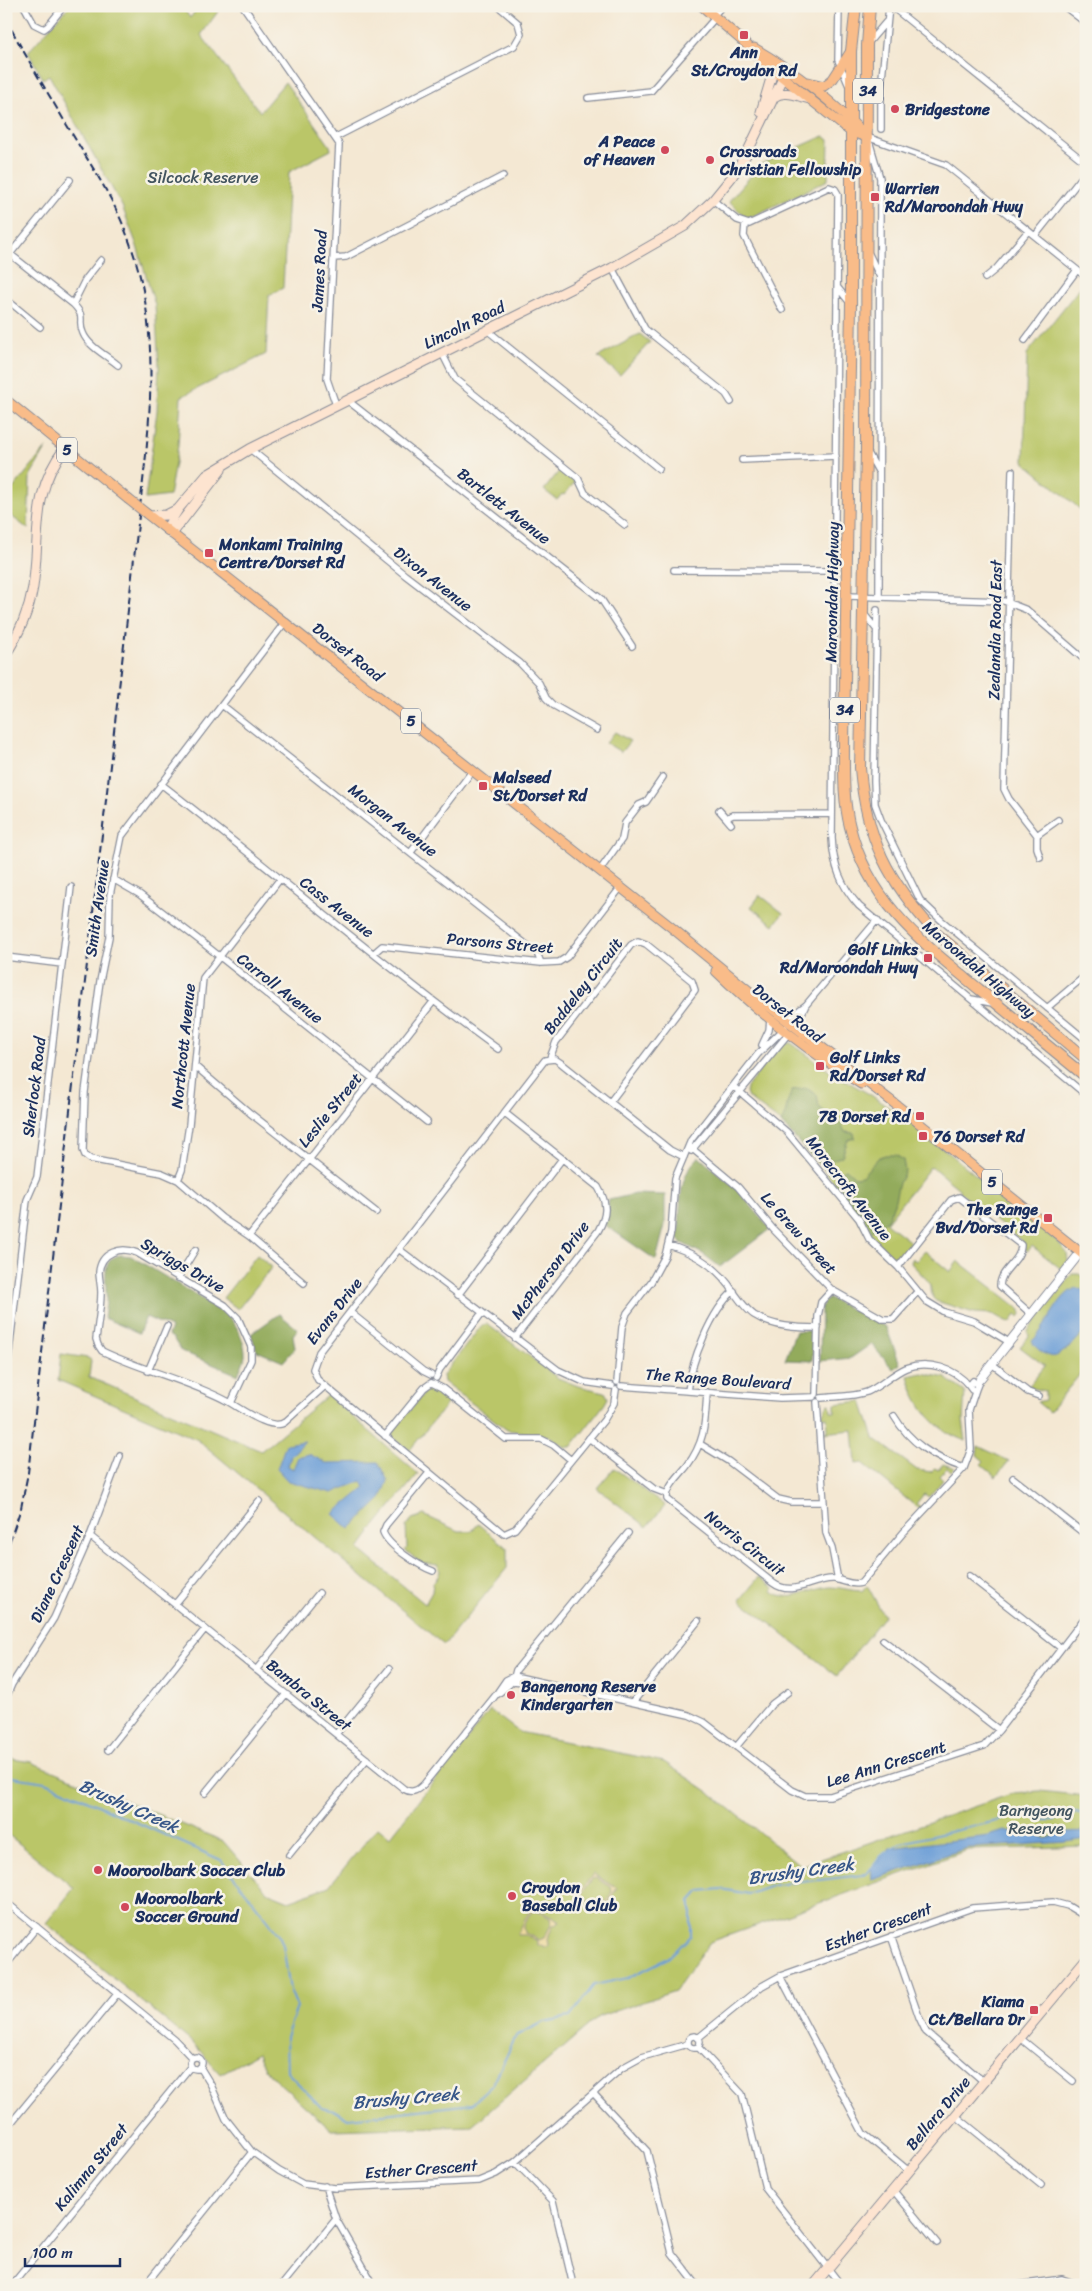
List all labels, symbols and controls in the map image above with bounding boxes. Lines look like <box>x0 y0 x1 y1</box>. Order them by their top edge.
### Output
marker: Ann St/Croydon Rd <box>738 29 750 41</box>
place label: Ann St/Croydon Rd <box>690 38 798 85</box>
road number: 34 <box>853 78 883 104</box>
place label: Bridgestone <box>905 95 991 124</box>
marker: Bridgestone <box>889 103 901 115</box>
place label: A Peace of Heaven <box>584 127 655 174</box>
place label: Crossroads Christian Fellowship <box>719 137 862 184</box>
marker: A Peace of Heaven <box>659 144 671 156</box>
marker: Crossroads Christian Fellowship <box>704 154 716 166</box>
park label: Silcock Reserve <box>147 163 259 192</box>
place label: Warrien Rd/Maroondah Hwy <box>884 174 1024 221</box>
marker: Warrien Rd/Maroondah Hwy <box>869 191 881 203</box>
street label: James Road <box>302 228 336 314</box>
street label: Lincoln Road <box>418 292 511 357</box>
road number: 5 <box>57 438 77 462</box>
street label: Bartlett Avenue <box>451 460 557 552</box>
street label: Maroondah Highway <box>816 521 848 663</box>
place label: Monkami Training Centre/Dorset Rd <box>218 530 346 577</box>
street label: Dixon Avenue <box>387 539 479 619</box>
marker: Monkami Training Centre/Dorset Rd <box>203 547 215 559</box>
street label: Zealandia Road East <box>979 559 1011 700</box>
street label: Dorset Road <box>306 615 391 690</box>
road number: 34 <box>830 698 860 722</box>
road number: 5 <box>401 708 421 734</box>
place label: Malseed St/Dorset Rd <box>492 763 588 810</box>
street label: Morgan Avenue <box>342 775 444 865</box>
marker: Malseed St/Dorset Rd <box>477 780 489 792</box>
street label: Smith Avenue <box>76 858 118 958</box>
street label: Cass Avenue <box>293 868 381 946</box>
street label: Maroondah Highway <box>916 913 1043 1026</box>
street label: Parsons Street <box>445 924 555 962</box>
street label: Baddeley Circuit <box>536 931 630 1041</box>
place label: Golf Links Rd/Maroondah Hwy <box>779 935 919 982</box>
street label: Carroll Avenue <box>230 945 330 1031</box>
marker: Golf Links Rd/Maroondah Hwy <box>922 952 934 964</box>
street label: Dorset Road <box>746 976 831 1051</box>
street label: Northcott Avenue <box>162 982 204 1110</box>
street label: Sherlock Road <box>13 1034 55 1139</box>
place label: Golf Links Rd/Dorset Rd <box>829 1043 926 1090</box>
marker: Golf Links Rd/Dorset Rd <box>814 1060 826 1072</box>
street label: Leslie Street <box>290 1066 370 1154</box>
place label: 78 Dorset Rd <box>818 1102 912 1131</box>
marker: 78 Dorset Rd <box>914 1110 926 1122</box>
place label: 76 Dorset Rd <box>933 1122 1026 1151</box>
street label: Morecroft Avenue <box>798 1129 900 1247</box>
marker: 76 Dorset Rd <box>917 1130 929 1142</box>
road number: 5 <box>982 1170 1002 1194</box>
street label: Le Grew Street <box>753 1185 845 1281</box>
place label: The Range Bvd/Dorset Rd <box>936 1195 1040 1242</box>
marker: The Range Bvd/Dorset Rd <box>1042 1212 1054 1224</box>
street label: McPherson Drive <box>503 1214 597 1326</box>
street label: Spriggs Drive <box>135 1229 231 1301</box>
street label: Evans Drive <box>298 1271 370 1351</box>
street label: The Range Boulevard <box>644 1359 793 1399</box>
street label: Norris Circuit <box>698 1502 792 1584</box>
street label: Diane Crescent <box>22 1520 93 1628</box>
street label: Bambra Street <box>260 1651 359 1739</box>
place label: Bangenong Reserve Kindergarten <box>520 1672 656 1719</box>
marker: Bangenong Reserve Kindergarten <box>505 1689 517 1701</box>
street label: Lee Ann Crescent <box>823 1732 949 1796</box>
water label: Brushy Creek <box>74 1770 186 1843</box>
park label: Barngeong Reserve <box>999 1796 1073 1843</box>
water label: Brushy Creek <box>746 1848 858 1894</box>
place label: Mooroolbark Soccer Club <box>107 1856 285 1885</box>
marker: Mooroolbark Soccer Club <box>92 1864 104 1876</box>
place label: Croydon Baseball Club <box>521 1873 618 1920</box>
place label: Mooroolbark Soccer Ground <box>134 1884 240 1931</box>
marker: Croydon Baseball Club <box>506 1890 518 1902</box>
street label: Esther Crescent <box>820 1894 936 1960</box>
marker: Mooroolbark Soccer Ground <box>119 1901 131 1913</box>
place label: Kiama Ct/Bellara Dr <box>928 1987 1025 2034</box>
marker: Kiama Ct/Bellara Dr <box>1028 2004 1040 2016</box>
street label: Bellara Drive <box>898 2069 978 2157</box>
water label: Brushy Creek <box>351 2077 462 2119</box>
street label: Kalimna Street <box>46 2116 136 2217</box>
street label: Esther Crescent <box>364 2151 479 2187</box>
scale bar <box>25 2236 120 2268</box>
text: 100 m <box>32 2240 73 2266</box>

